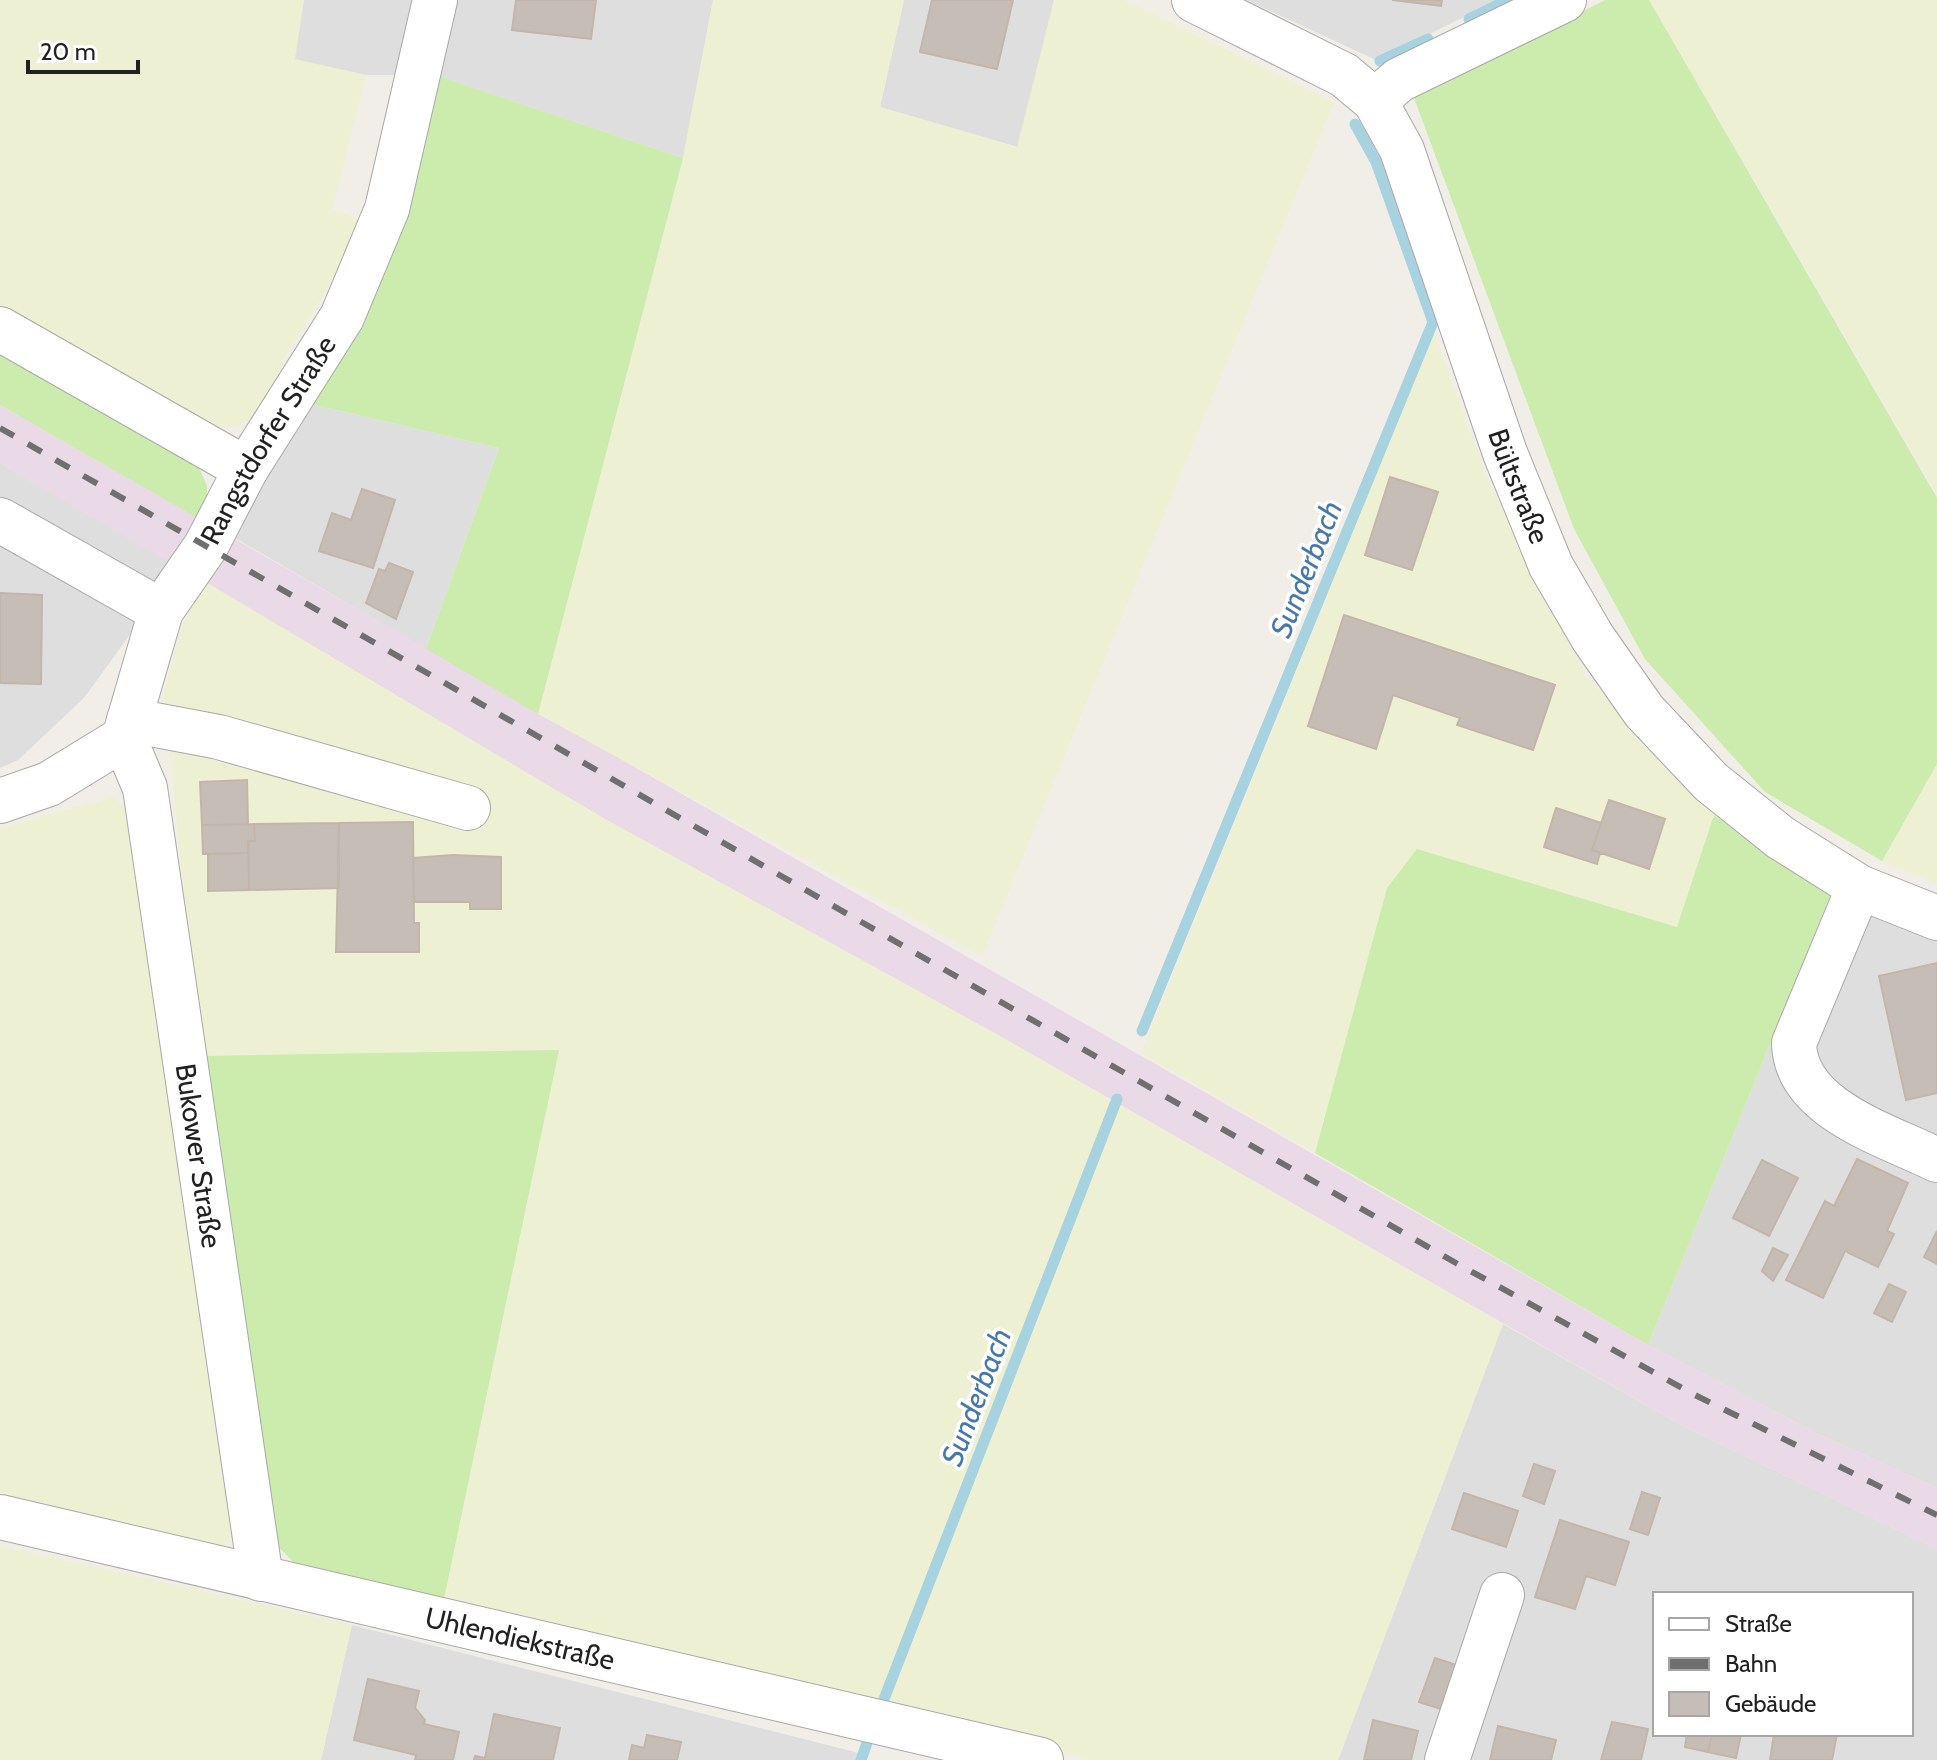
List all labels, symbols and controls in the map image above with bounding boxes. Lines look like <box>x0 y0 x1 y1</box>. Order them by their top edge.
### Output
scale bar <box>28 24 138 74</box>
text: 20 m <box>40 37 96 66</box>
street label: Rangstdorfer Straße <box>193 329 343 550</box>
street label: Bültstraße <box>1481 424 1557 549</box>
water label: Sunderbach <box>1262 495 1350 643</box>
street label: Bukower Straße <box>169 1061 229 1250</box>
water label: Sunderbach <box>933 1323 1019 1471</box>
legend <box>1653 1592 1913 1736</box>
street label: Uhlendiekstraße <box>422 1600 618 1677</box>
text: Straße <box>1725 1609 1792 1638</box>
text: Bahn <box>1725 1649 1777 1678</box>
text: Gebäude <box>1725 1689 1816 1718</box>

